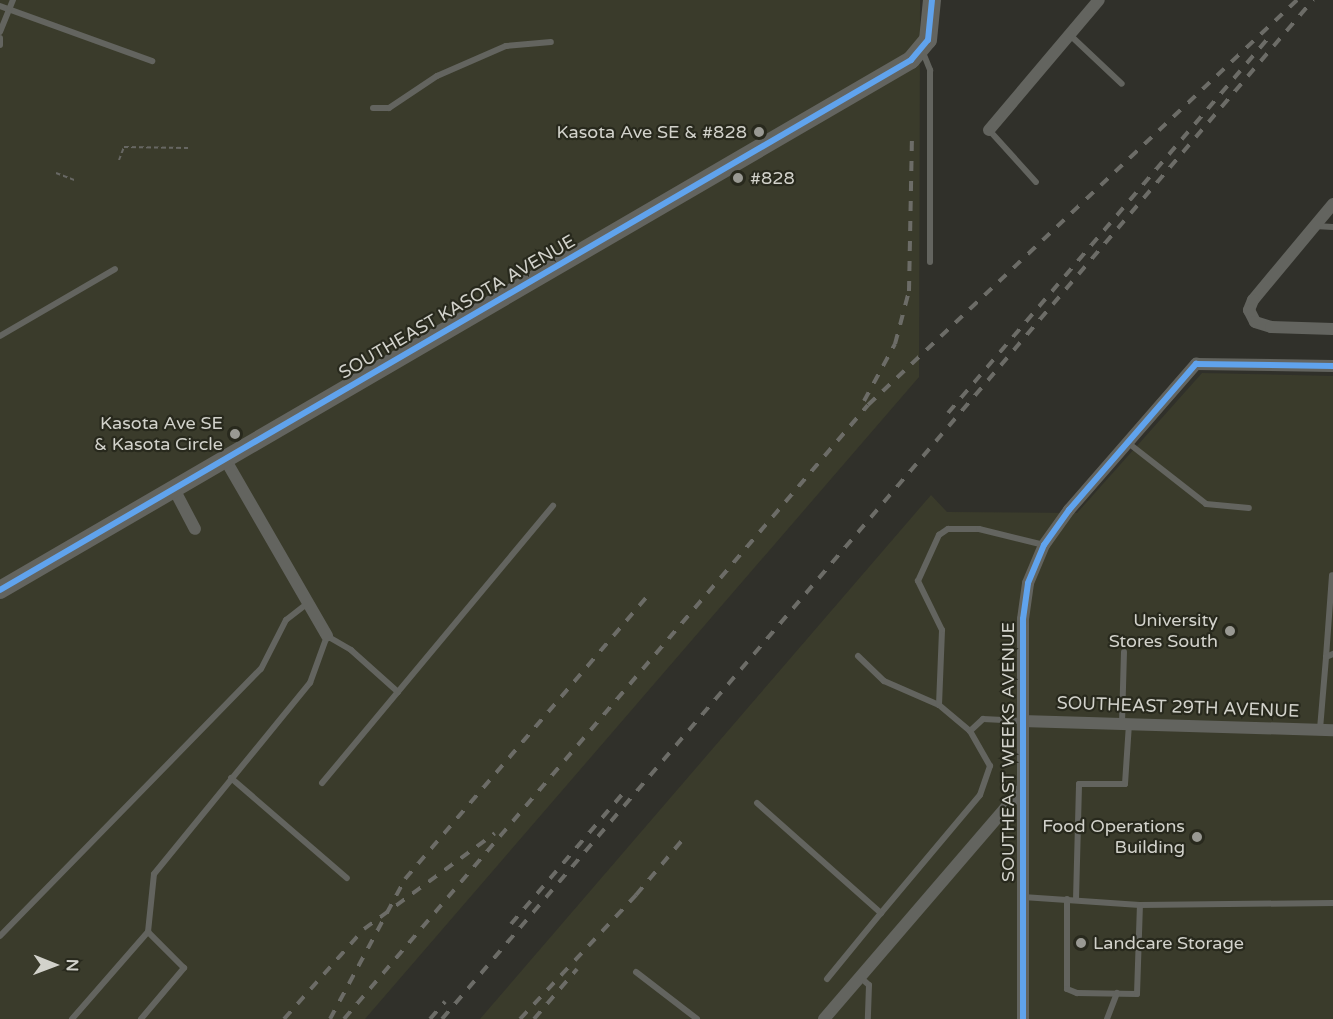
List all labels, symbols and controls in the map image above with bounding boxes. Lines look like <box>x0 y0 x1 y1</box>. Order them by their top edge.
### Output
place label: Kasota Ave SE & #828 <box>557 121 747 143</box>
marker: Kasota Ave SE & #828 <box>752 125 766 139</box>
place label: #828 <box>750 167 795 189</box>
marker: #828 <box>731 171 745 185</box>
street label: SOUTHEAST KASOTA AVENUE <box>335 230 579 384</box>
place label: Kasota Ave SE & Kasota Circle <box>94 413 223 456</box>
marker: Kasota Ave SE & Kasota Circle <box>228 427 242 441</box>
place label: University Stores South <box>1109 610 1218 652</box>
street label: SOUTHEAST WEEKS AVENUE <box>997 622 1019 882</box>
marker: University Stores South <box>1223 624 1237 638</box>
street label: SOUTHEAST 29TH AVENUE <box>1056 692 1300 722</box>
place label: Food Operations Building <box>1042 816 1185 858</box>
marker: Food Operations Building <box>1190 830 1204 844</box>
place label: Landcare Storage <box>1093 932 1244 954</box>
north arrow <box>24 935 84 995</box>
marker: Landcare Storage <box>1074 936 1088 950</box>
text: N <box>62 959 82 972</box>

